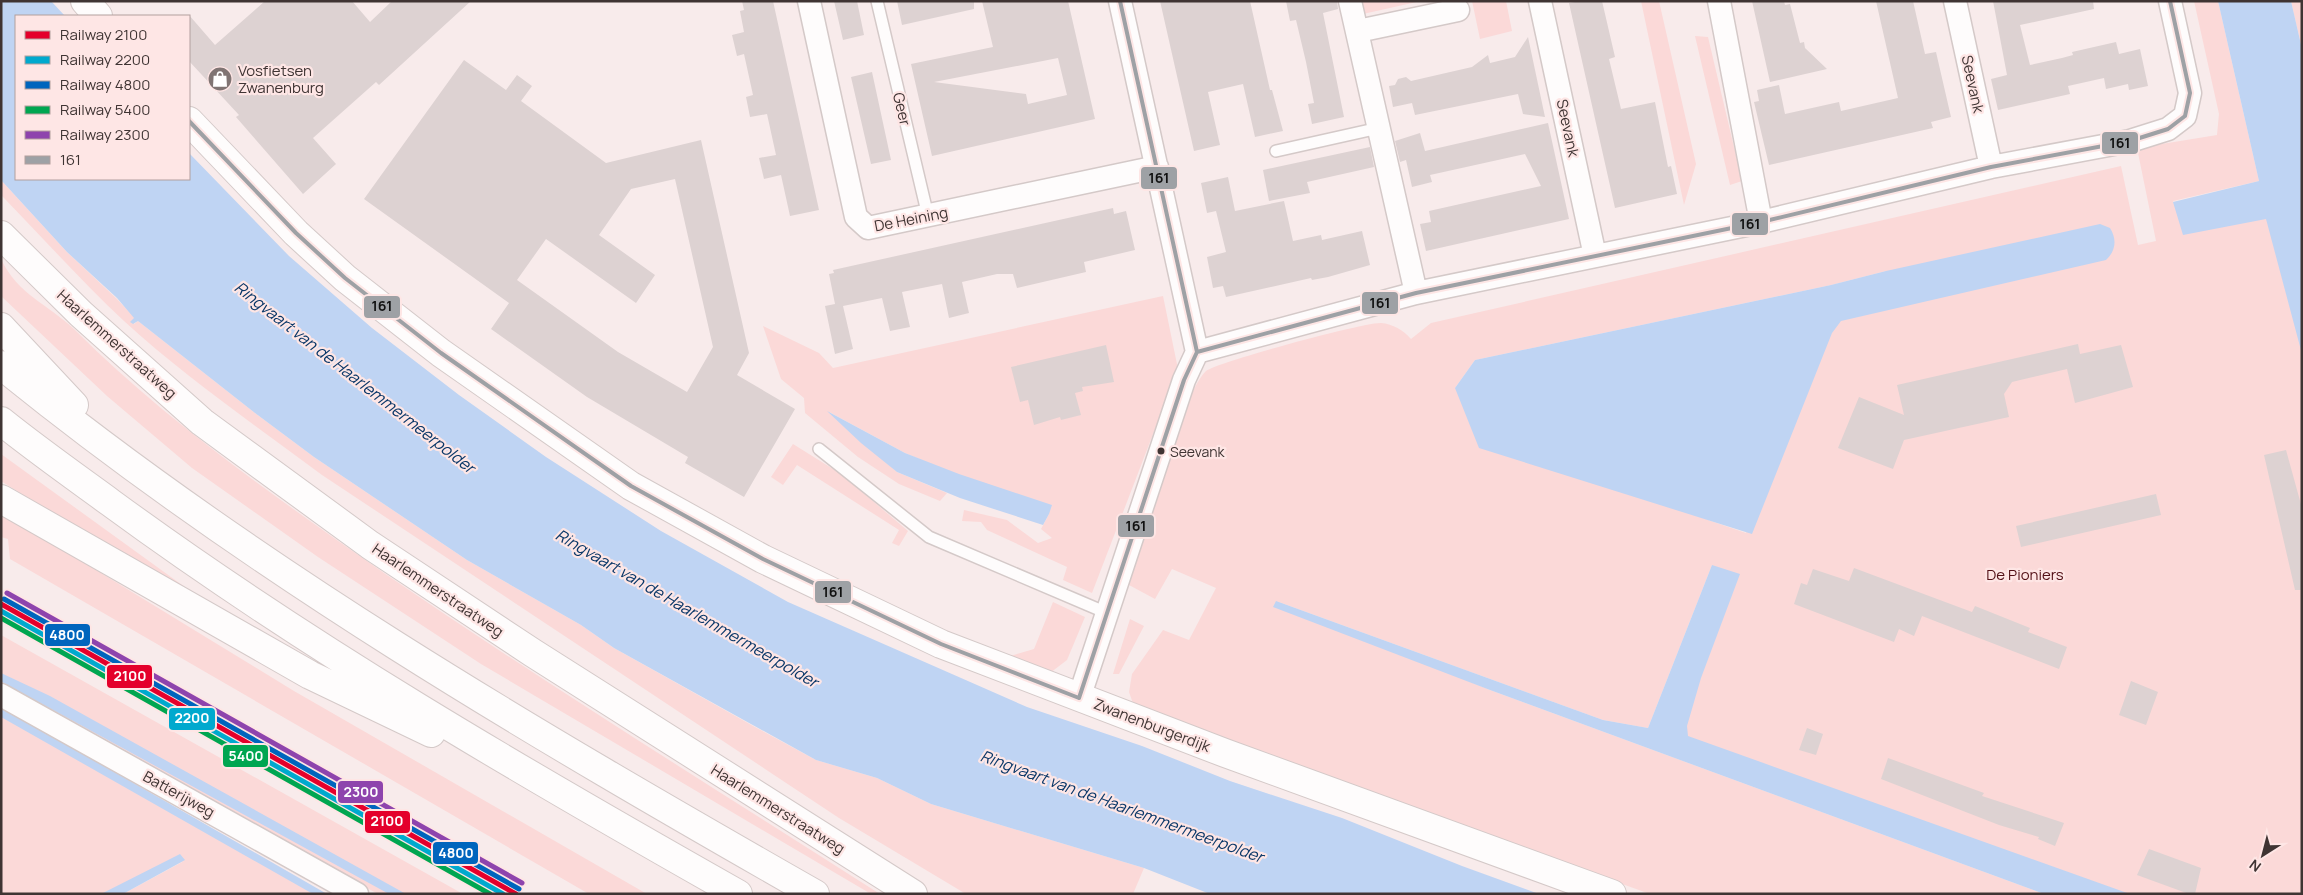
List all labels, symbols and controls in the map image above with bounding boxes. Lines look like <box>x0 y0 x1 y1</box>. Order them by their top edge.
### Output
legend <box>15 15 190 180</box>
text: Railway 2100 <box>60 24 147 45</box>
text: Railway 2200 <box>60 49 150 70</box>
street label: Seevank <box>1957 53 1989 115</box>
place label: Vosfietsen Zwanenburg <box>238 60 324 98</box>
shop icon: Vosfietsen Zwanenburg <box>207 66 233 92</box>
text: Railway 4800 <box>60 74 151 95</box>
street label: Geer <box>888 90 916 128</box>
street label: Seevank <box>1552 97 1584 159</box>
text: Railway 5400 <box>60 99 150 120</box>
text: Railway 2300 <box>60 124 150 145</box>
line badge: 161 <box>2101 131 2139 155</box>
text: 161 <box>2110 133 2130 152</box>
text: 161 <box>60 149 81 170</box>
line badge: 161 <box>1140 166 1178 190</box>
text: 161 <box>1149 168 1169 187</box>
street label: De Heining <box>872 202 950 236</box>
line badge: 161 <box>1731 212 1769 236</box>
text: 161 <box>1740 214 1760 233</box>
water label: Ringvaart van de Haarlemmermeerpolder <box>230 276 482 479</box>
street label: Haarlemmerstraatweg <box>53 285 181 403</box>
line badge: 161 <box>1361 291 1399 315</box>
text: 161 <box>1370 293 1390 312</box>
line badge: 161 <box>363 295 401 319</box>
text: 161 <box>372 296 392 315</box>
place label: Seevank <box>1170 442 1226 461</box>
marker: Seevank <box>1156 446 1166 456</box>
line badge: 161 <box>1117 514 1155 538</box>
text: 161 <box>1126 516 1146 535</box>
water label: Ringvaart van de Haarlemmermeerpolder <box>552 524 824 694</box>
street label: Haarlemmerstraatweg <box>368 538 508 642</box>
park label: De Pioniers <box>1986 564 2064 585</box>
line badge: 161 <box>814 580 852 604</box>
text: 161 <box>823 582 843 601</box>
line badge: 4800 <box>44 623 91 647</box>
text: 4800 <box>49 625 85 644</box>
line badge: 2100 <box>106 664 153 689</box>
text: 2100 <box>114 666 146 685</box>
street label: Zwanenburgerdijk <box>1091 693 1214 757</box>
line badge: 2200 <box>168 707 216 731</box>
text: 2200 <box>174 708 210 727</box>
line badge: 5400 <box>222 744 269 768</box>
water label: Ringvaart van de Haarlemmermeerpolder <box>977 744 1269 868</box>
text: 5400 <box>228 746 264 765</box>
street label: Haarlemmerstraatweg <box>707 759 849 859</box>
street label: Batterijweg <box>139 766 219 822</box>
line badge: 2300 <box>337 780 384 804</box>
text: 2300 <box>344 782 378 801</box>
line badge: 2100 <box>364 810 411 834</box>
text: 2100 <box>371 811 403 830</box>
north arrow <box>2238 830 2288 880</box>
line badge: 4800 <box>432 841 479 865</box>
text: 4800 <box>438 843 474 862</box>
text: N <box>2245 855 2265 877</box>

